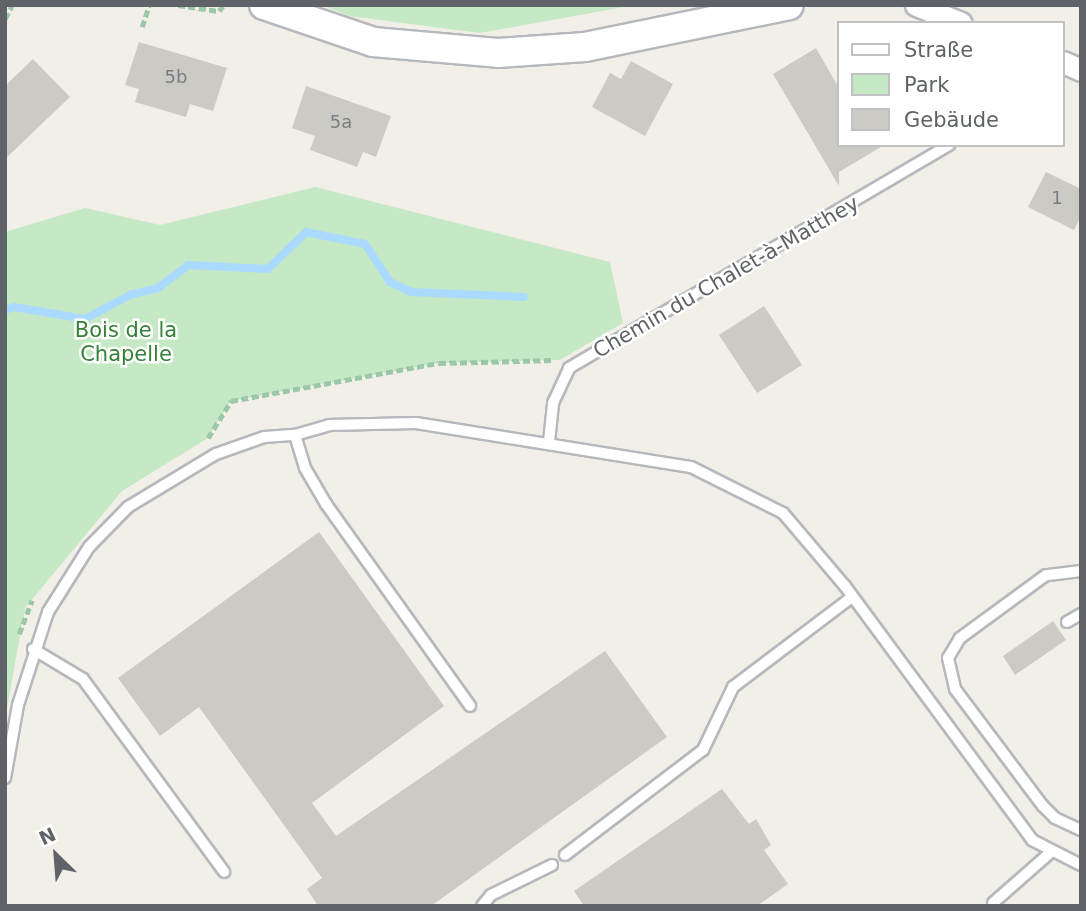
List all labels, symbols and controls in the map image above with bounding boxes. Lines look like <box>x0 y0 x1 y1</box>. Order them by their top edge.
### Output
legend <box>838 21 1065 147</box>
text: Straße <box>904 38 973 62</box>
house number: 5b <box>165 66 187 88</box>
text: Park <box>904 73 949 97</box>
text: Gebäude <box>904 108 999 132</box>
house number: 5a <box>330 111 352 133</box>
house number: 1 <box>1051 187 1063 209</box>
street label: Chemin du Chalet-à-Matthey <box>589 190 863 364</box>
park label: Bois de la Chapelle <box>75 317 177 367</box>
north arrow <box>21 820 91 890</box>
text: N <box>35 823 59 849</box>

